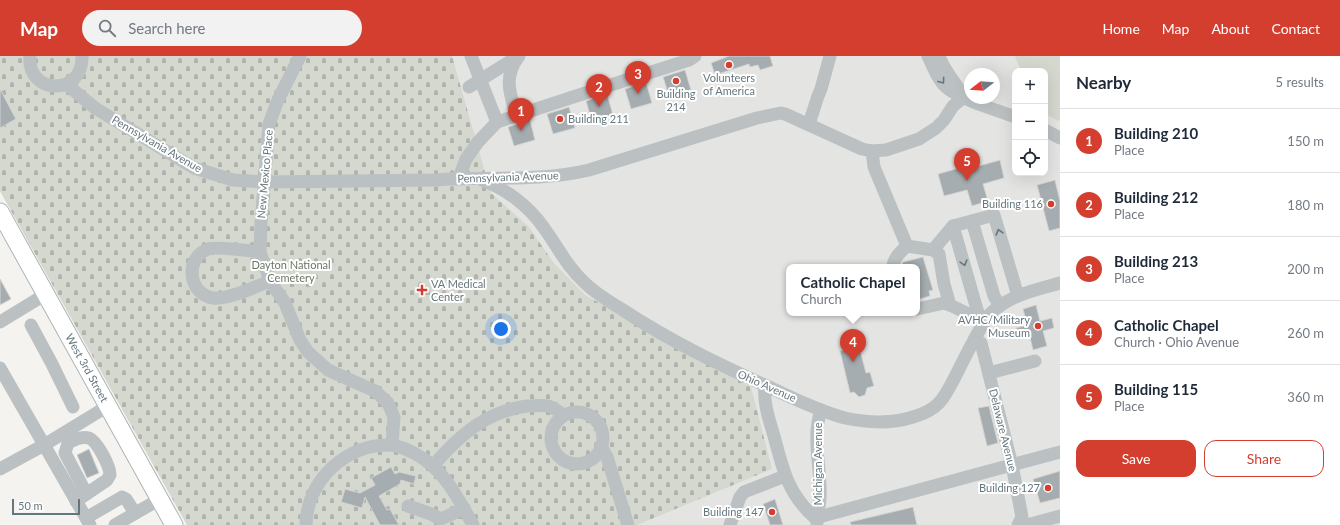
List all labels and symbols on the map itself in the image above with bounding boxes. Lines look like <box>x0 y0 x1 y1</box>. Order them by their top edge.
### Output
marker: Volunteers of America <box>724 60 734 70</box>
pin: 3 <box>625 61 651 94</box>
north arrow <box>964 68 1000 104</box>
place label: Volunteers of America <box>703 71 755 97</box>
pin: 2 <box>586 74 612 107</box>
marker: Building 214 <box>671 76 681 86</box>
one-way arrow <box>937 77 945 84</box>
place label: Building 214 <box>656 87 696 113</box>
pin: 1 <box>508 98 534 131</box>
place label: Building 211 <box>568 112 629 125</box>
street label: Pennsylvania Avenue <box>110 113 205 175</box>
marker: Building 211 <box>555 114 565 124</box>
street label: New Mexico Place <box>254 129 275 219</box>
pin: 5 <box>954 148 980 181</box>
street label: Pennsylvania Avenue <box>457 168 559 185</box>
place label: Building 116 <box>982 197 1043 210</box>
marker: Building 116 <box>1046 199 1056 209</box>
one-way arrow <box>995 229 1004 236</box>
park label: Dayton National Cemetery <box>251 258 331 284</box>
one-way arrow <box>959 260 968 267</box>
place label: VA Medical Center <box>431 277 486 303</box>
marker: VA Medical Center <box>416 284 428 296</box>
place label: AVHC/Military Museum <box>958 313 1030 339</box>
your location <box>491 319 511 339</box>
marker: AVHC/Military Museum <box>1033 321 1043 331</box>
pin: 4 <box>840 329 866 362</box>
street label: West 3rd Street <box>63 331 112 404</box>
street label: Ohio Avenue <box>736 367 799 404</box>
street label: Delaware Avenue <box>987 387 1020 473</box>
street label: Michigan Avenue <box>811 422 824 506</box>
place label: Building 127 <box>979 481 1040 494</box>
marker: Building 127 <box>1043 483 1053 493</box>
scale bar <box>12 497 80 516</box>
place label: Building 147 <box>703 505 764 518</box>
marker: Building 147 <box>767 507 777 517</box>

